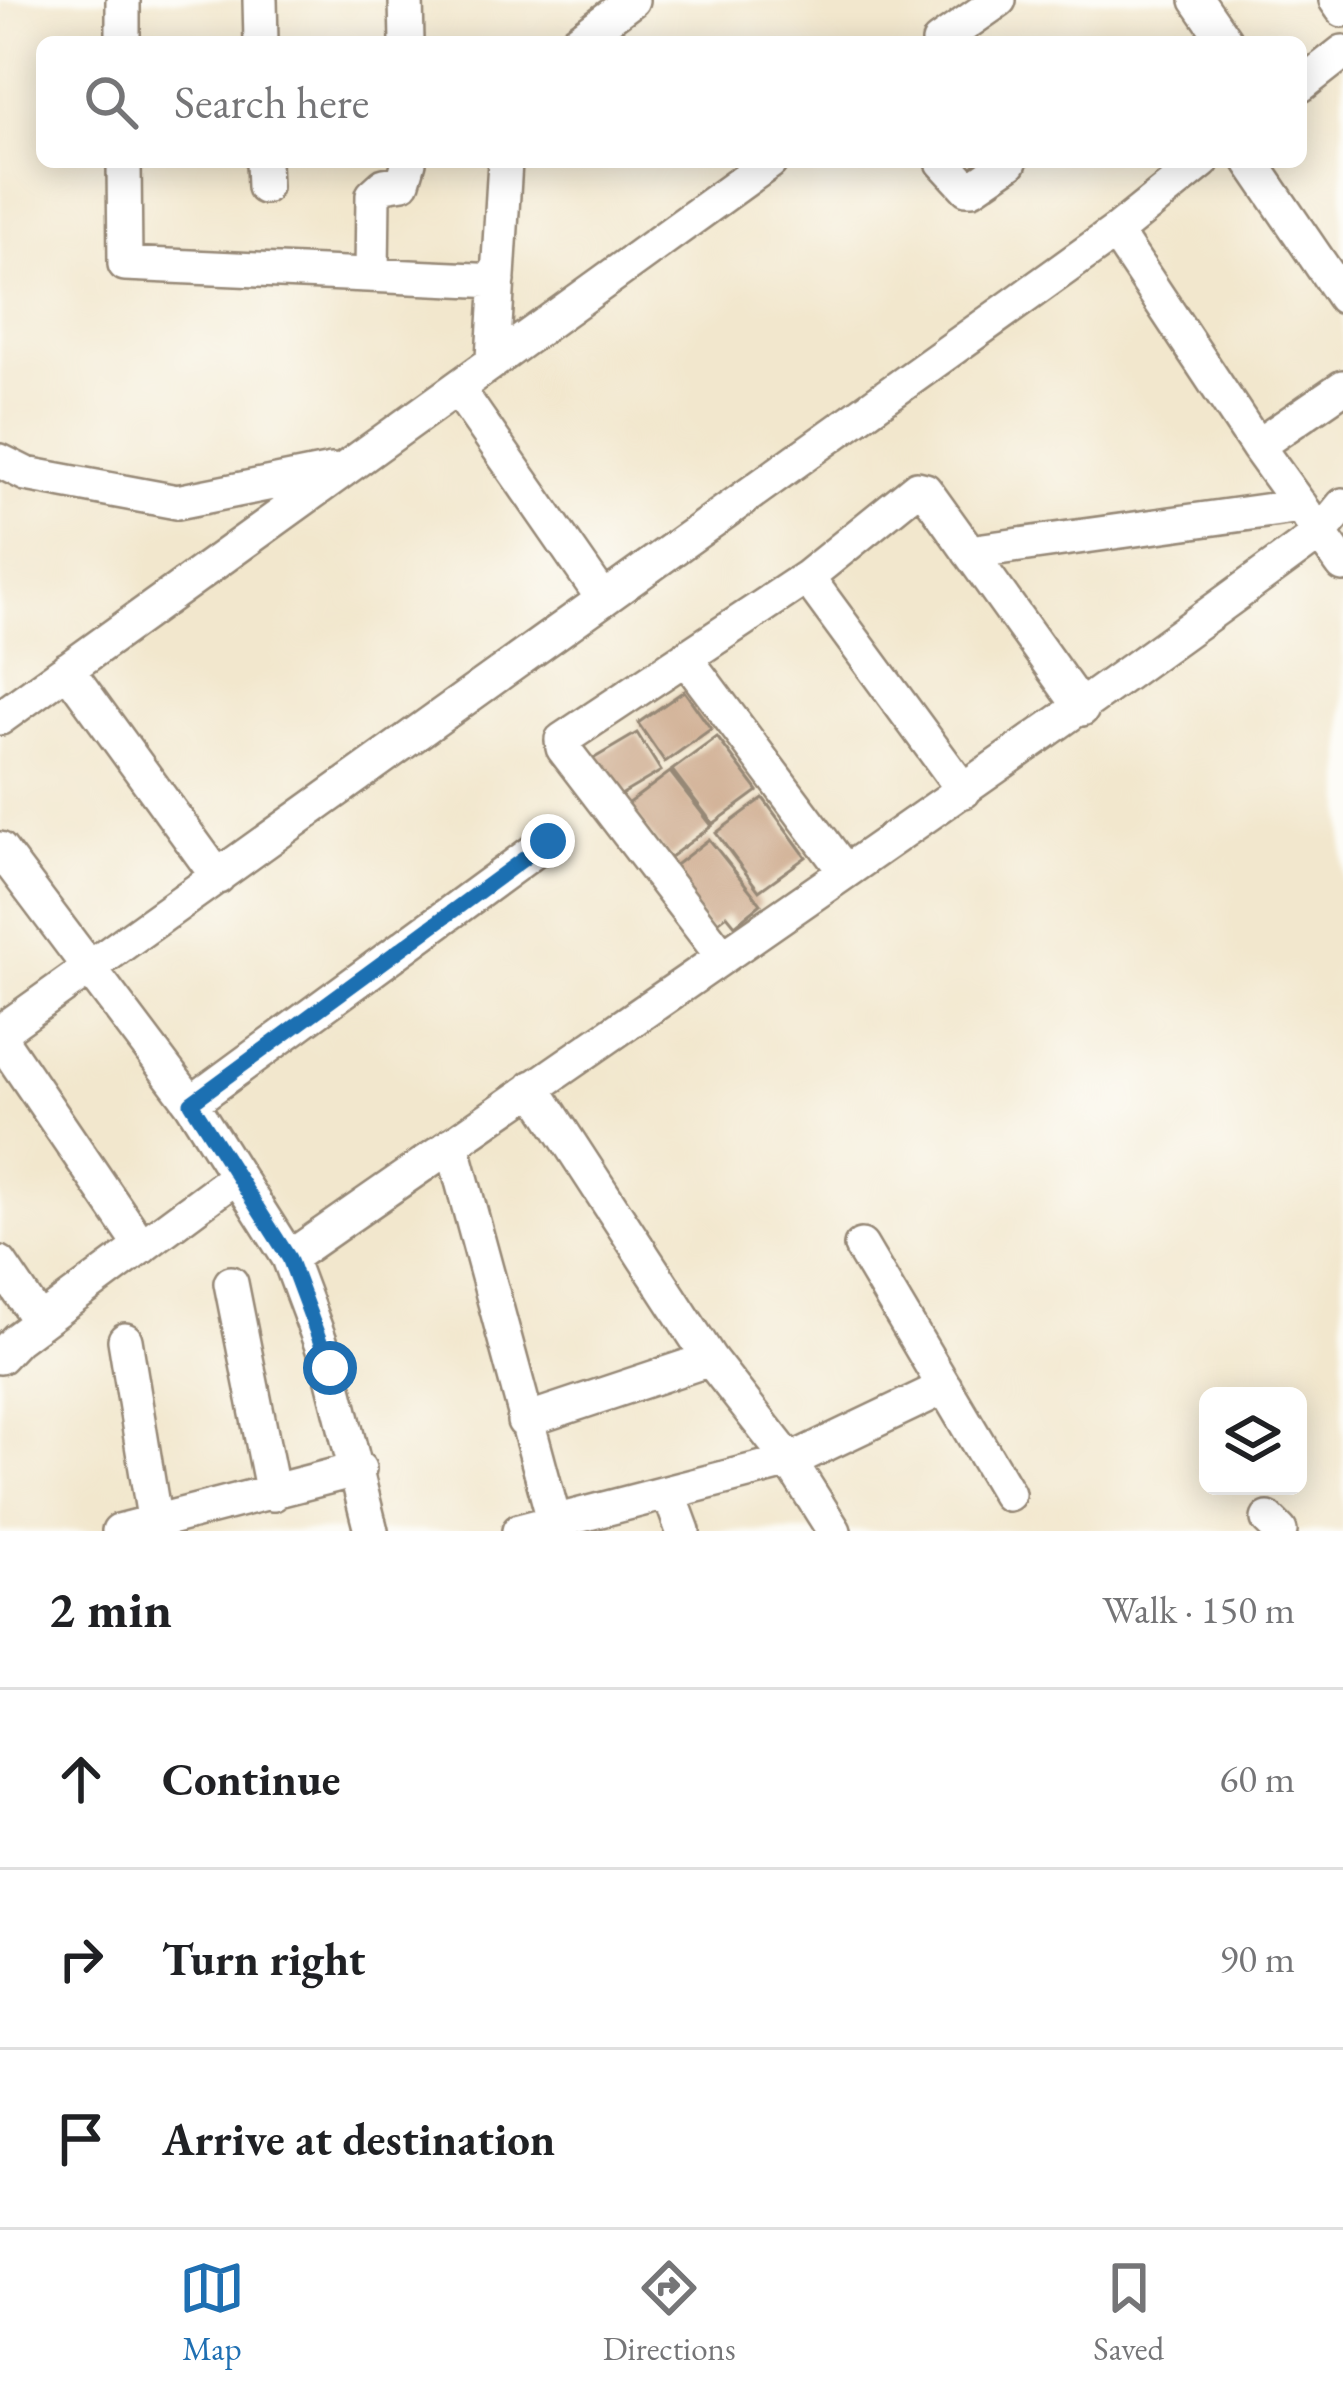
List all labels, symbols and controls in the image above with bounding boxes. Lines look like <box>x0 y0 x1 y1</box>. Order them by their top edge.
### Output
search box <box>36 36 1307 168</box>
icon: search <box>78 69 144 135</box>
text: Search here <box>174 73 369 131</box>
route end <box>521 814 575 868</box>
route start <box>303 1341 357 1395</box>
map controls <box>1199 1387 1307 1495</box>
button: layers <box>1199 1387 1307 1495</box>
text: 2 min <box>48 1576 172 1642</box>
text: Walk · 150 m <box>1102 1584 1295 1635</box>
icon: ahead <box>48 1746 114 1812</box>
text: Continue <box>162 1750 340 1808</box>
text: 60 m <box>1219 1753 1295 1804</box>
icon: right <box>48 1926 114 1992</box>
text: Turn right <box>162 1930 365 1988</box>
text: 90 m <box>1219 1933 1295 1984</box>
icon: arrive <box>48 2106 114 2172</box>
text: Arrive at destination <box>162 2110 555 2168</box>
tab: Map <box>179 2255 245 2370</box>
tab: Directions <box>603 2255 736 2370</box>
tab: Saved <box>1093 2255 1164 2370</box>

